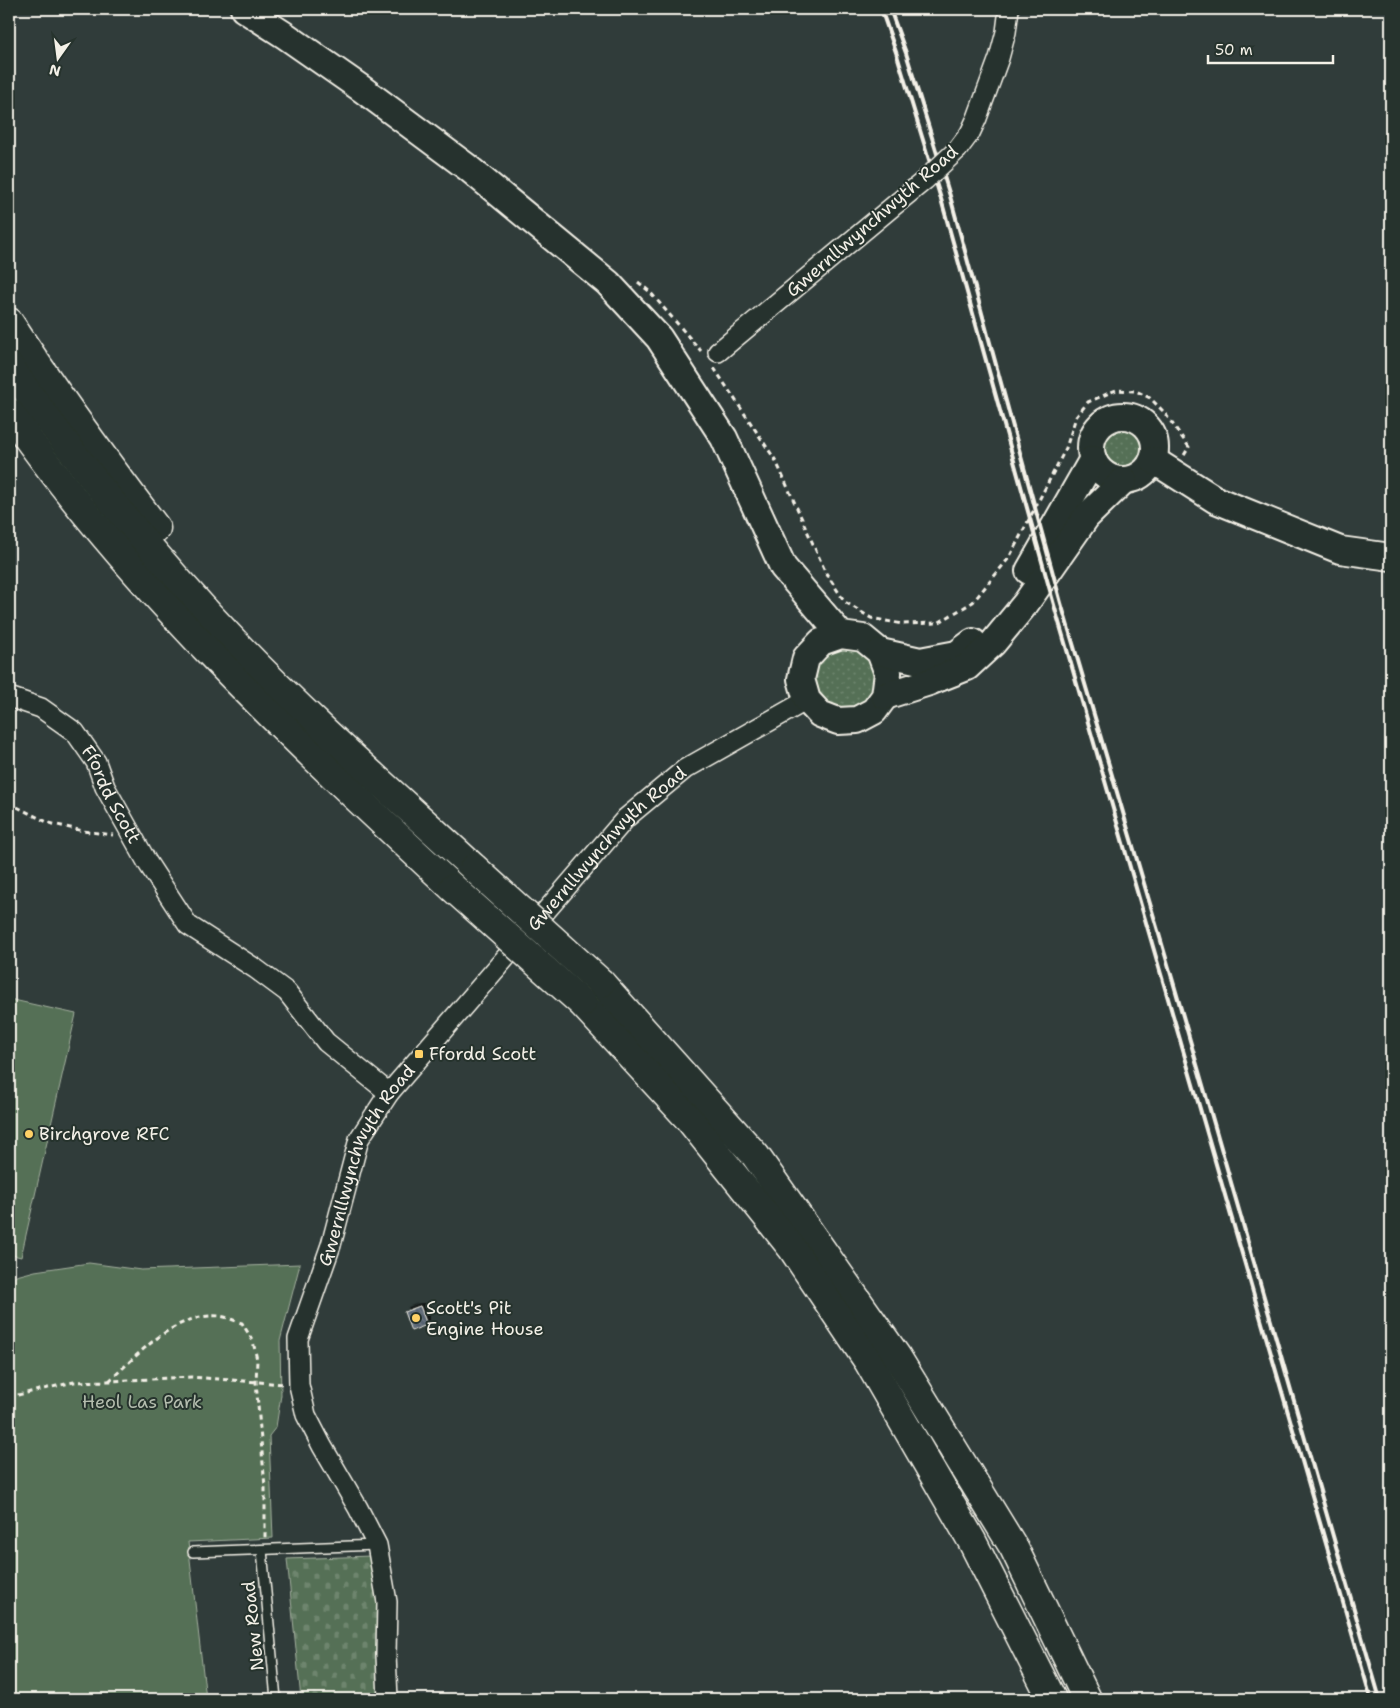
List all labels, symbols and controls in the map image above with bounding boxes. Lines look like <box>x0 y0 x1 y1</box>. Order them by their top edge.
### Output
north arrow <box>32 32 82 82</box>
scale bar <box>1208 32 1332 64</box>
text: 50 m <box>1215 40 1253 60</box>
text: N <box>47 61 62 81</box>
street label: Gwernllwynchwyth Road <box>781 140 963 302</box>
street label: Ffordd Scott <box>76 741 146 848</box>
street label: Gwernllwynchwyth Road <box>522 761 691 936</box>
place label: Ffordd Scott <box>429 1042 537 1066</box>
marker: Ffordd Scott <box>413 1048 425 1060</box>
street label: Gwernllwynchwyth Road <box>312 1059 420 1270</box>
place label: Birchgrove RFC <box>39 1122 169 1146</box>
marker: Birchgrove RFC <box>23 1128 35 1140</box>
place label: Scott's Pit Engine House <box>426 1296 544 1341</box>
marker: Scott's Pit Engine House <box>410 1312 422 1324</box>
park label: Heol Las Park <box>82 1390 202 1414</box>
street label: New Road <box>236 1580 270 1672</box>

